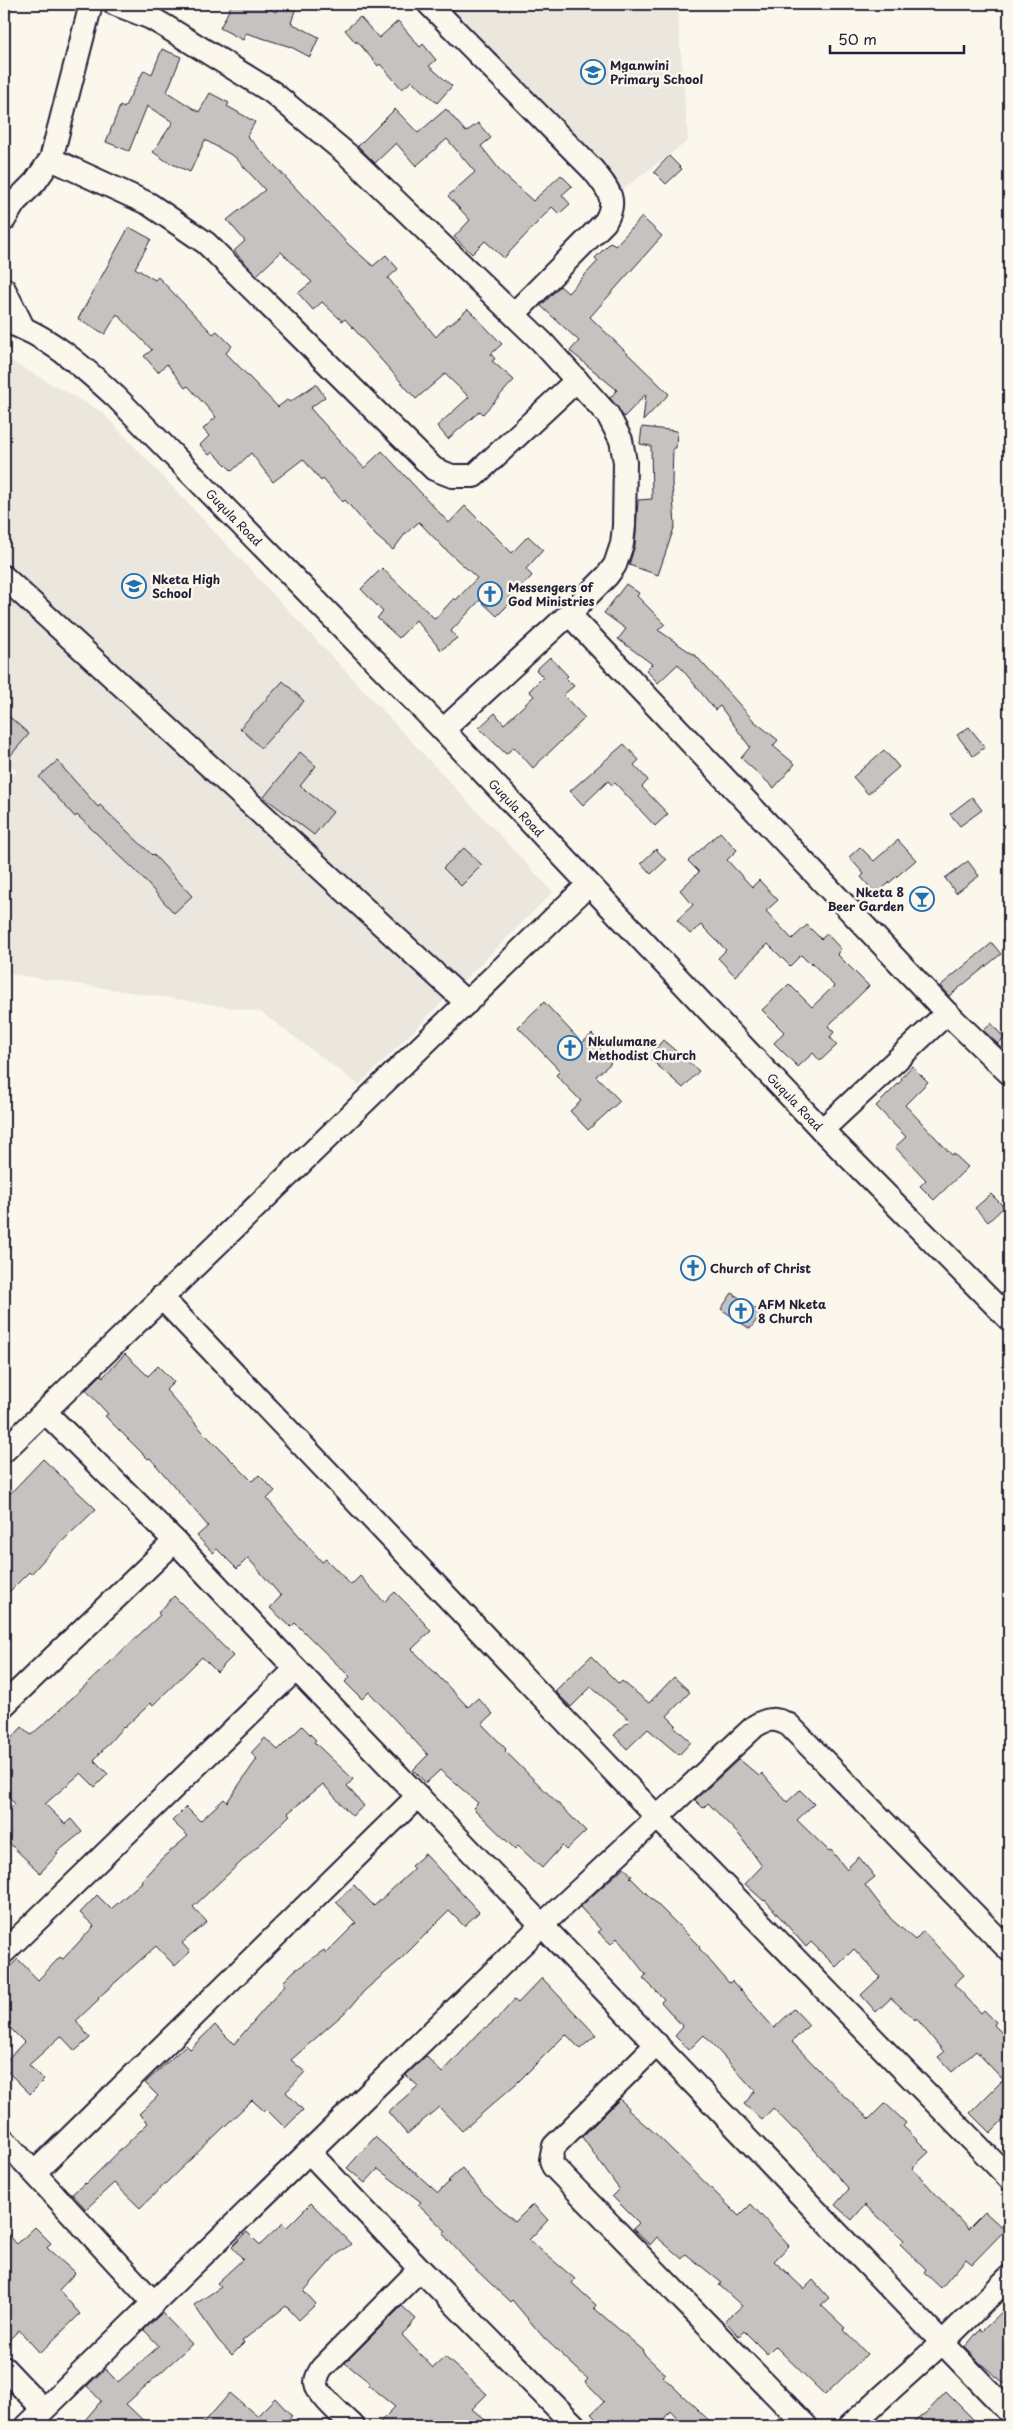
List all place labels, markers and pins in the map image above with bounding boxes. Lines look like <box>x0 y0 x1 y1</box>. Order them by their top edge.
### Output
place label: Mganwini Primary School <box>610 56 703 88</box>
school or university icon: Mganwini Primary School <box>580 59 606 85</box>
place label: Nketa High School <box>152 570 220 602</box>
school or university icon: Nketa High School <box>121 573 147 599</box>
place label: Messengers of God Ministries <box>508 578 595 610</box>
church icon: Messengers of God Ministries <box>477 581 503 607</box>
place label: Nketa 8 Beer Garden <box>827 883 904 915</box>
bar icon: Nketa 8 Beer Garden <box>909 886 935 912</box>
place label: Nkulumane Methodist Church <box>588 1032 696 1064</box>
church icon: Nkulumane Methodist Church <box>557 1035 583 1061</box>
church icon: Church of Christ <box>680 1255 706 1281</box>
place label: Church of Christ <box>710 1259 811 1277</box>
place label: AFM Nketa 8 Church <box>757 1295 826 1327</box>
church icon: AFM Nketa 8 Church <box>728 1298 754 1324</box>

